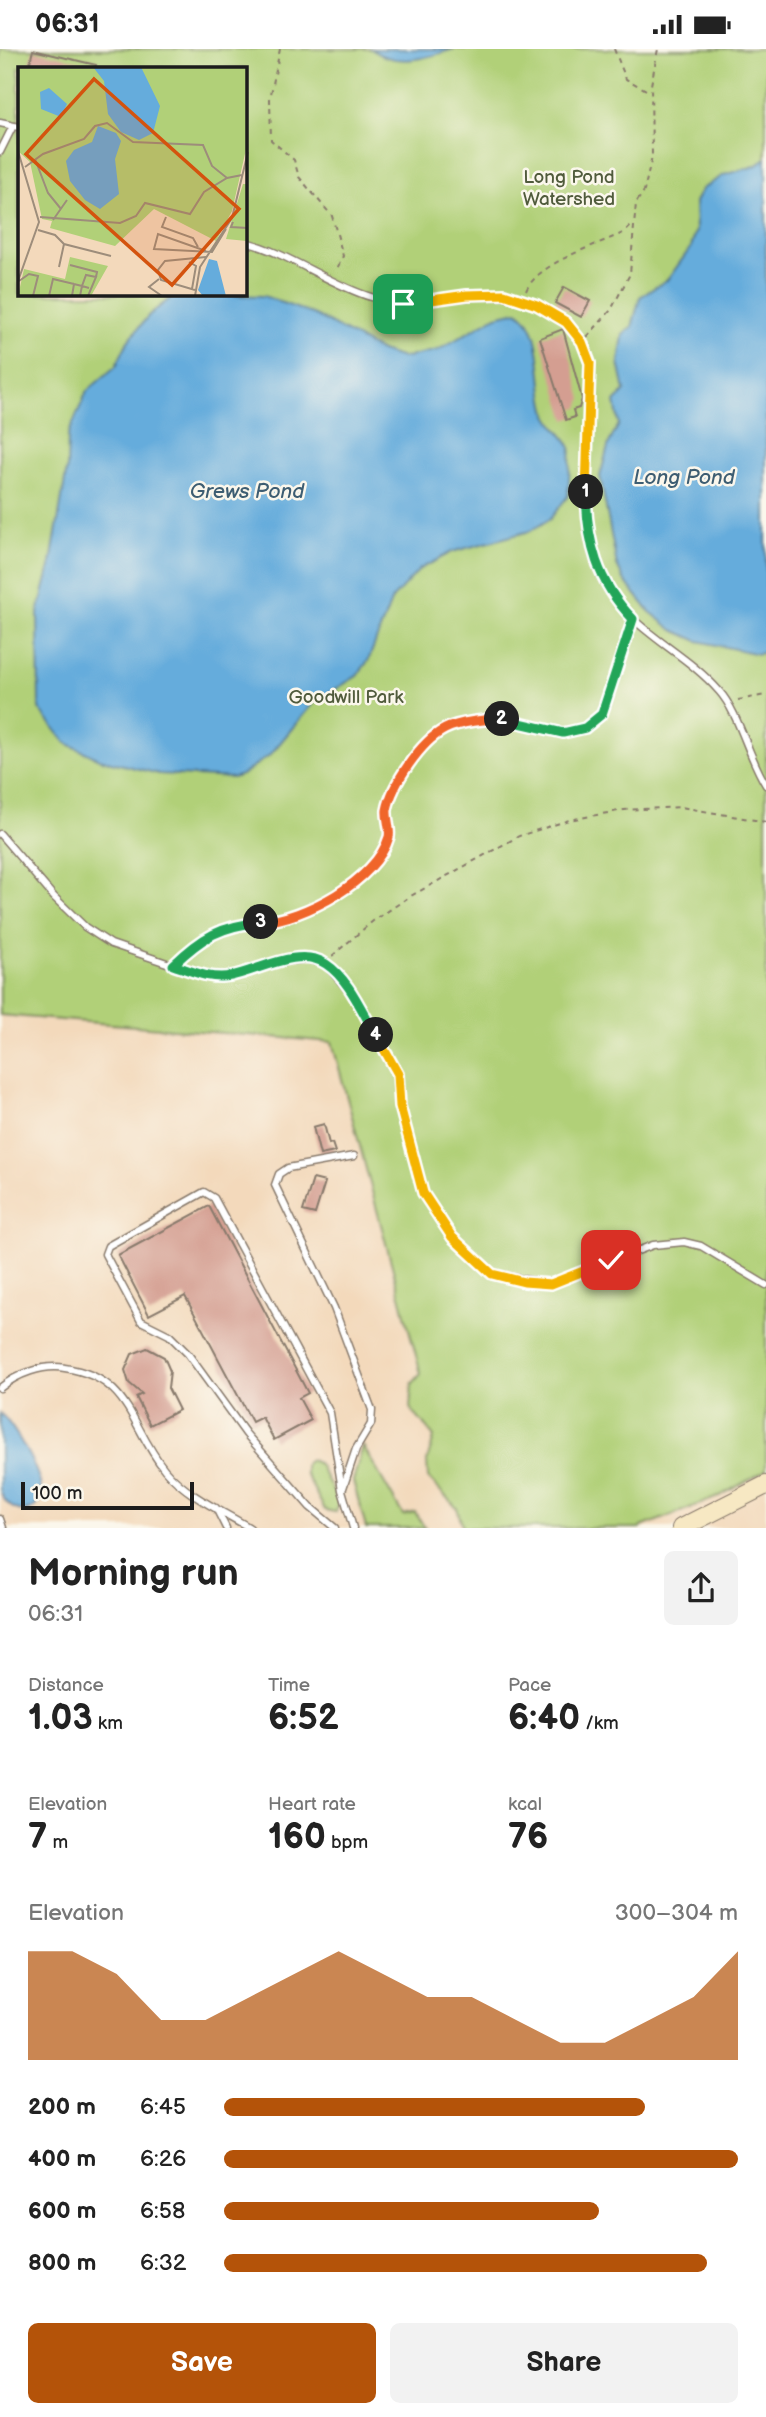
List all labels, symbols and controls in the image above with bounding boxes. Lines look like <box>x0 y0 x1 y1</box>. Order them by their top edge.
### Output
text: 06:31 <box>35 9 99 40</box>
inset map <box>18 67 247 296</box>
park label: Long Pond Watershed <box>523 166 615 211</box>
pin <box>373 274 433 334</box>
icon: arrive <box>384 285 422 323</box>
water label: Long Pond <box>633 465 736 490</box>
pin: 1 <box>568 475 604 509</box>
water label: Grews Pond <box>190 479 305 504</box>
text: 1 <box>582 480 590 503</box>
park label: Goodwill Park <box>289 686 404 709</box>
pin: 2 <box>484 701 520 737</box>
text: 2 <box>496 707 507 730</box>
pin: 3 <box>244 905 278 939</box>
text: 3 <box>255 910 266 933</box>
pin: 4 <box>358 1017 394 1053</box>
text: 4 <box>370 1023 381 1046</box>
pin <box>581 1230 641 1290</box>
icon: check <box>592 1241 630 1279</box>
scale bar <box>21 1479 194 1511</box>
text: 100 m <box>32 1482 83 1505</box>
text: Morning run <box>28 1551 239 1596</box>
button: share <box>664 1551 738 1625</box>
text: 06:31 <box>28 1600 83 1628</box>
text: Distance <box>28 1674 104 1697</box>
text: Time <box>268 1674 310 1697</box>
text: Pace <box>508 1674 551 1697</box>
text: 1.03 <box>28 1697 93 1740</box>
text: 6:52 <box>268 1697 339 1740</box>
text: 6:40 <box>508 1697 580 1740</box>
text: km <box>93 1712 123 1735</box>
text: /km <box>580 1712 619 1735</box>
text: Elevation <box>28 1793 107 1816</box>
text: Heart rate <box>268 1793 356 1816</box>
text: kcal <box>508 1793 542 1816</box>
text: 7 <box>28 1816 47 1859</box>
text: 160 <box>268 1816 326 1859</box>
text: 76 <box>508 1816 548 1859</box>
text: m <box>47 1831 68 1854</box>
text: bpm <box>326 1831 368 1854</box>
text: Elevation <box>28 1899 124 1927</box>
text: 300–304 m <box>615 1899 738 1927</box>
text: 200 m <box>28 2093 96 2121</box>
text: 6:45 <box>140 2093 186 2121</box>
text: 400 m <box>28 2145 96 2173</box>
text: 6:26 <box>140 2145 186 2173</box>
text: 600 m <box>28 2197 96 2225</box>
text: 6:58 <box>140 2197 185 2225</box>
text: 800 m <box>28 2249 96 2277</box>
text: 6:32 <box>140 2249 186 2277</box>
button: Save <box>28 2323 376 2403</box>
button: Share <box>390 2323 738 2403</box>

